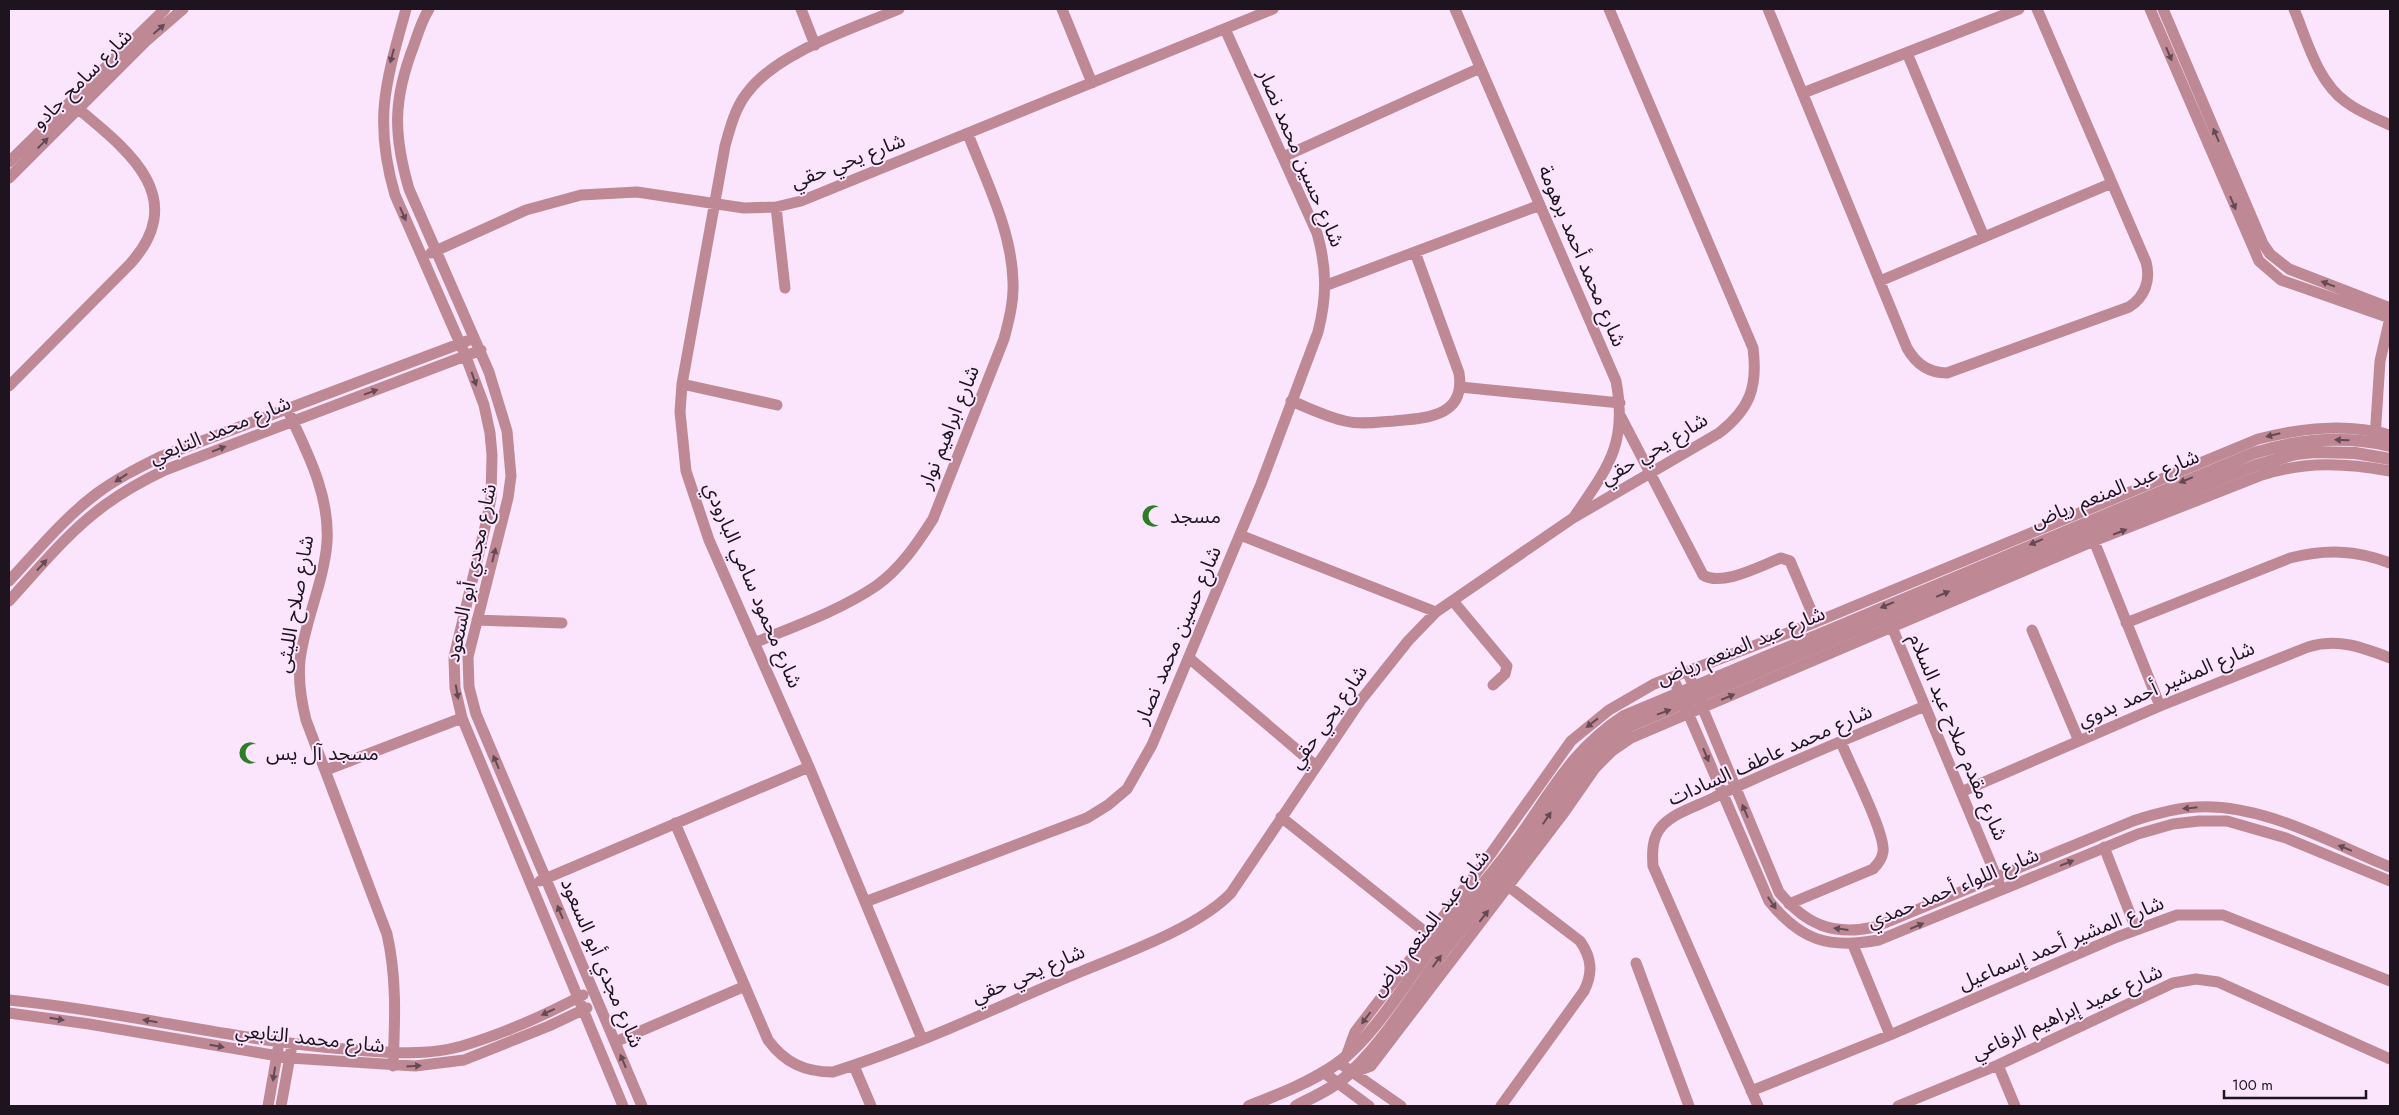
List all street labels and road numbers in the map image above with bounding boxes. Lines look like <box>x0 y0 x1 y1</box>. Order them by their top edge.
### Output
street label: شارع سامح جادو <box>25 22 139 136</box>
street label: شارع حسين محمد نصار <box>1250 64 1352 251</box>
street label: شارع يحي حقي <box>786 126 910 197</box>
street label: شارع محمد أحمد برهومة <box>1531 161 1633 351</box>
street label: شارع ابراهيم نوار <box>911 361 987 494</box>
street label: شارع محمد التابعي <box>145 388 295 472</box>
street label: شارع يحي حقي <box>1595 405 1714 493</box>
street label: شارع عبد المنعم رياض <box>2026 442 2204 536</box>
street label: شارع محمود سامي البارودي <box>696 478 810 693</box>
street label: شارع مجدي أبو السعود <box>438 481 505 665</box>
street label: شارع صلاح الليثى <box>269 533 321 675</box>
street label: شارع حسين محمد نصار <box>1127 542 1229 729</box>
street label: شارع عبد المنعم رياض <box>1652 599 1830 693</box>
street label: شارع مقدم صلاح عبد السلام <box>1901 629 2015 845</box>
street label: شارع المشير أحمد بدوي <box>2073 634 2259 735</box>
street label: شارع يحي حقي <box>1281 659 1375 775</box>
street label: شارع محمد عاطف السادات <box>1663 697 1877 813</box>
street label: شارع اللواء أحمد حمدي <box>1863 840 2044 936</box>
street label: شارع عبد المنعم رياض <box>1363 843 1497 1003</box>
street label: شارع مجدي أبو السعود <box>553 874 651 1053</box>
street label: شارع المشير أحمد إسماعيل <box>1954 888 2168 998</box>
street label: شارع يحي حقي <box>967 937 1090 1012</box>
street label: شارع عميد إبراهيم الرفاعي <box>1967 957 2167 1068</box>
street label: شارع محمد التابعي <box>234 1016 386 1061</box>

